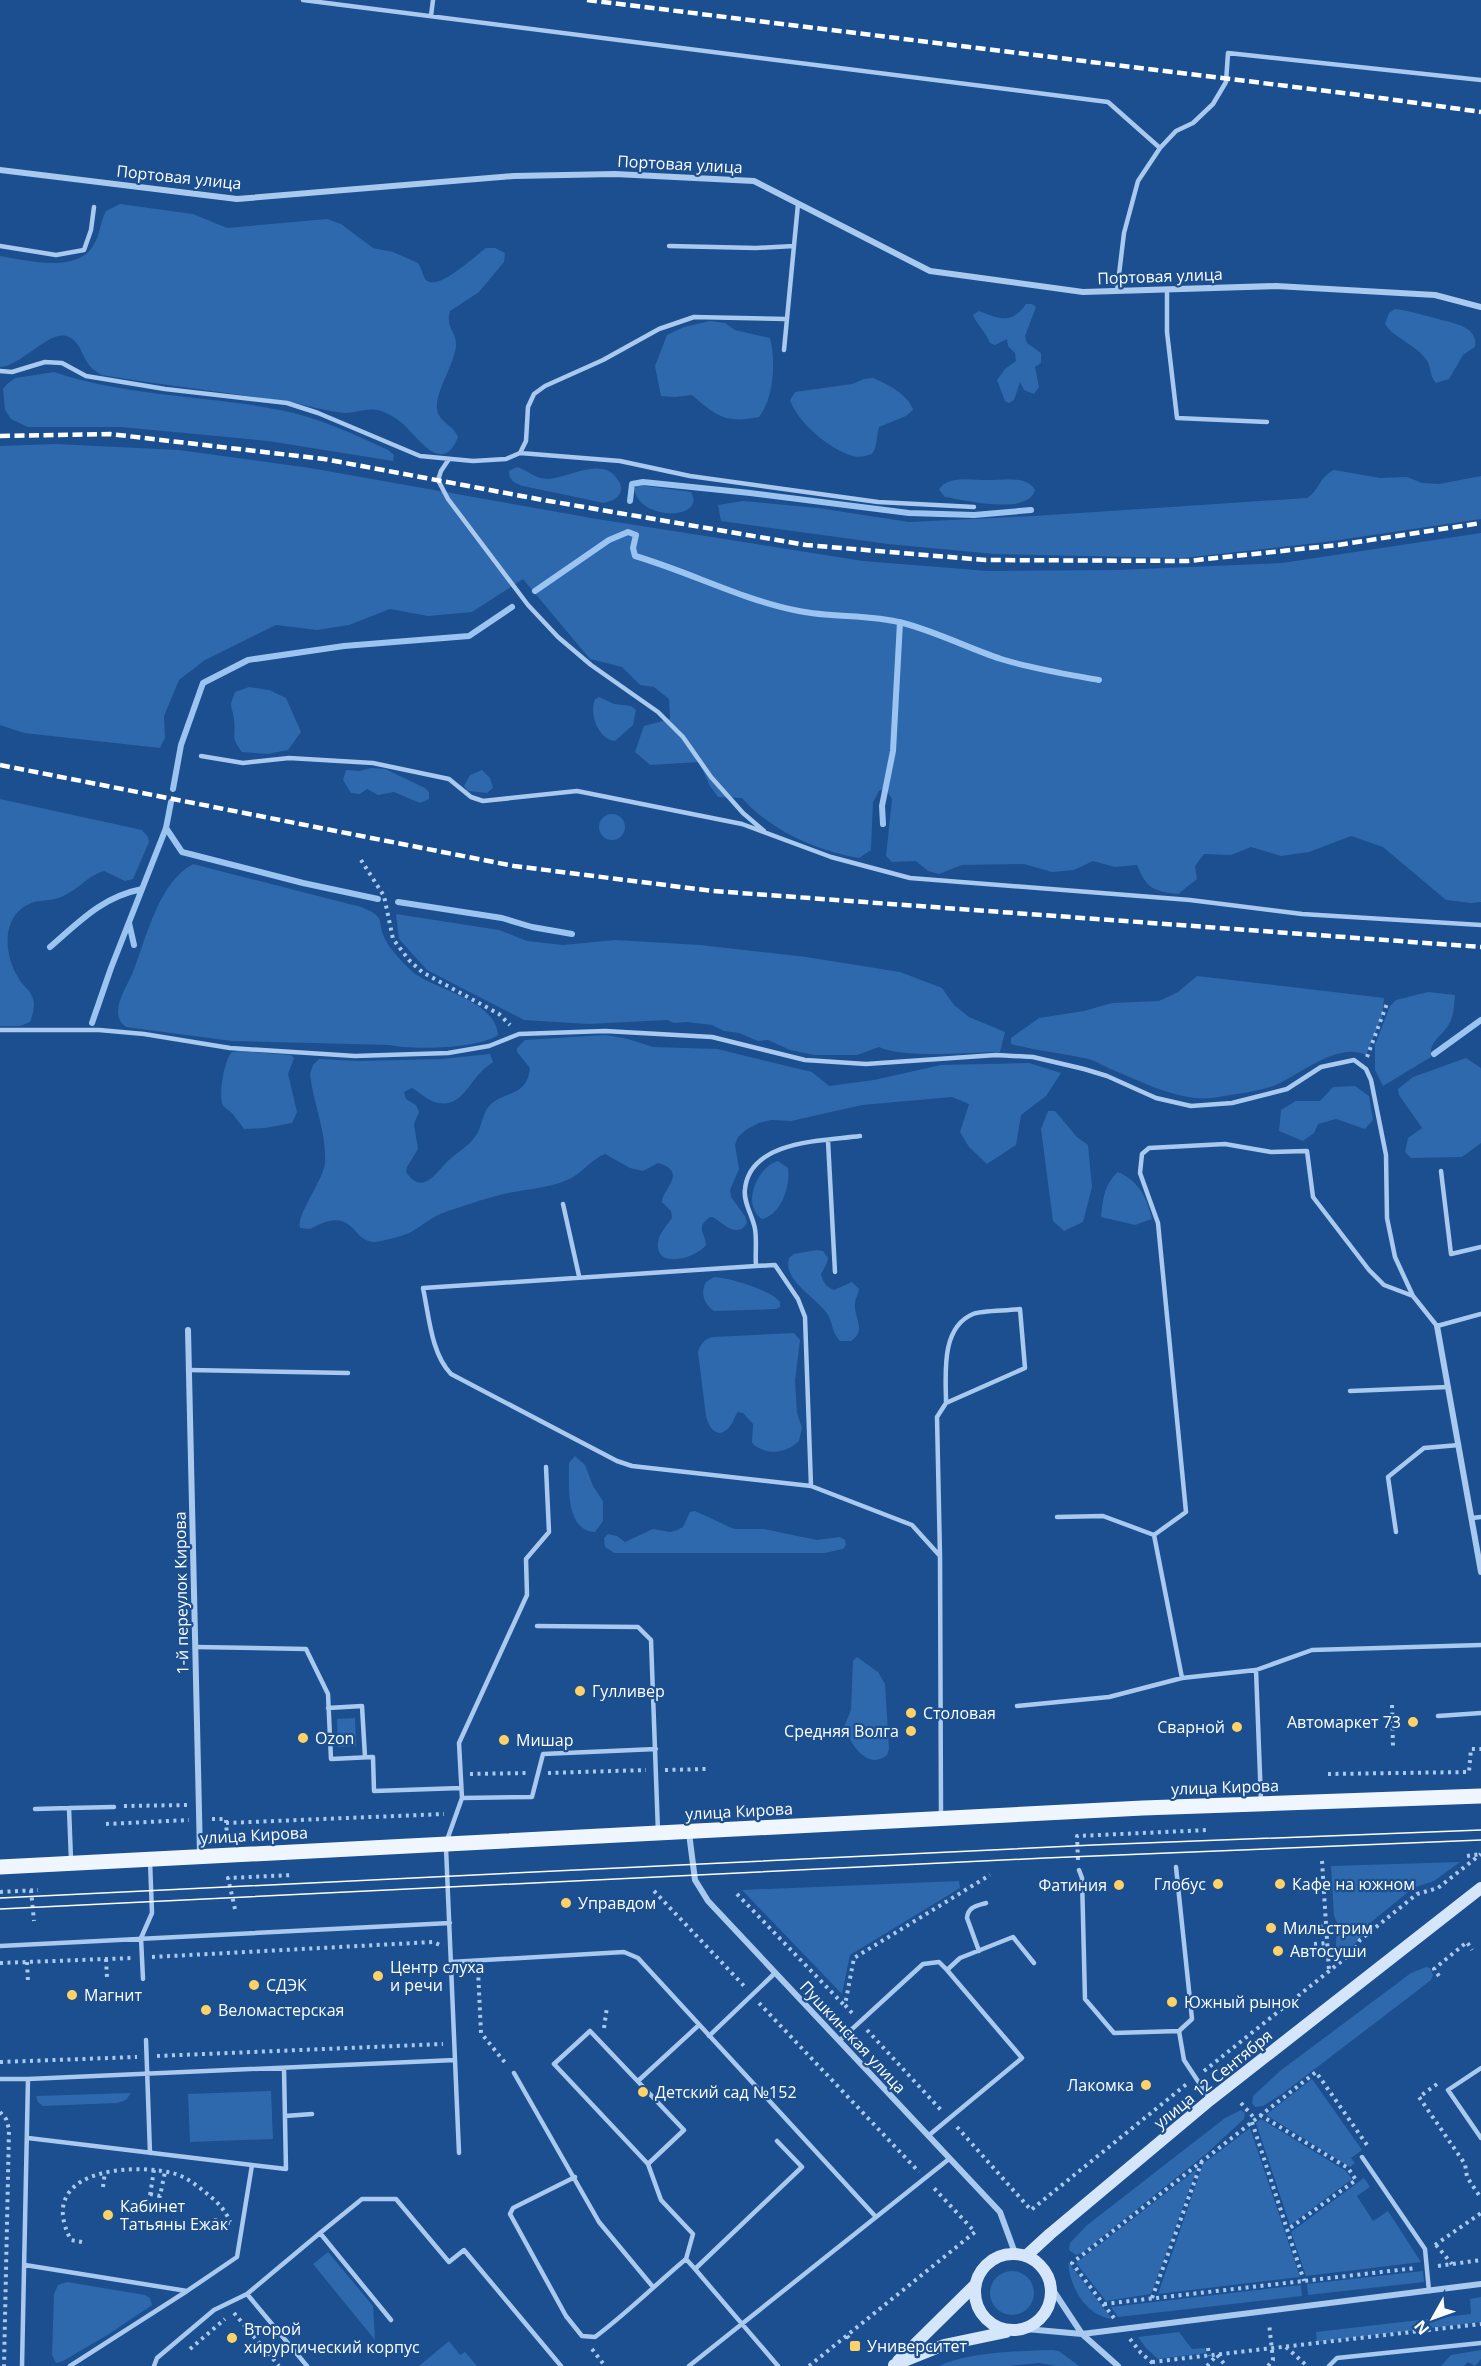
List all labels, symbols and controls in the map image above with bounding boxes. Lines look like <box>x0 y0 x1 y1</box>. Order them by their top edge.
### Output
street label: Портовая улица <box>617 150 743 178</box>
street label: Портовая улица <box>115 159 243 195</box>
street label: Портовая улица <box>1097 263 1223 289</box>
street label: 1-й переулок Кирова <box>169 1511 193 1675</box>
place label: Гулливер <box>592 1680 665 1702</box>
marker: Гулливер <box>573 1684 587 1698</box>
place label: Столовая <box>923 1702 996 1724</box>
marker: Столовая <box>904 1706 918 1720</box>
place label: Автомаркет 73 <box>1287 1711 1401 1733</box>
marker: Автомаркет 73 <box>1406 1715 1420 1729</box>
place label: Сварной <box>1157 1716 1225 1738</box>
place label: Средняя Волга <box>784 1720 899 1742</box>
marker: Сварной <box>1230 1720 1244 1734</box>
marker: Средняя Волга <box>904 1724 918 1738</box>
place label: Ozon <box>315 1727 354 1749</box>
place label: Мишар <box>516 1729 573 1751</box>
marker: Ozon <box>296 1731 310 1745</box>
marker: Мишар <box>497 1733 511 1747</box>
street label: улица Кирова <box>1171 1774 1279 1800</box>
street label: улица Кирова <box>685 1797 793 1825</box>
street label: улица Кирова <box>200 1821 308 1849</box>
place label: Глобус <box>1154 1873 1206 1895</box>
place label: Кафе на южном <box>1292 1873 1415 1895</box>
place label: Фатиния <box>1039 1874 1107 1896</box>
marker: Глобус <box>1211 1877 1225 1891</box>
marker: Кафе на южном <box>1273 1877 1287 1891</box>
marker: Фатиния <box>1112 1878 1126 1892</box>
place label: Управдом <box>578 1892 656 1914</box>
marker: Управдом <box>559 1896 573 1910</box>
place label: Мильстрим <box>1283 1917 1373 1939</box>
marker: Мильстрим <box>1264 1921 1278 1935</box>
place label: Автосуши <box>1290 1940 1367 1962</box>
marker: Автосуши <box>1271 1944 1285 1958</box>
place label: Центр слуха и речи <box>390 1956 484 1996</box>
marker: Центр слуха и речи <box>371 1969 385 1983</box>
place label: СДЭК <box>266 1974 307 1996</box>
street label: Пушкинская улица <box>795 1976 911 2098</box>
marker: СДЭК <box>247 1978 261 1992</box>
place label: Магнит <box>84 1984 142 2006</box>
marker: Магнит <box>65 1988 79 2002</box>
place label: Южный рынок <box>1184 1991 1300 2013</box>
marker: Южный рынок <box>1165 1995 1179 2009</box>
place label: Веломастерская <box>218 1999 344 2021</box>
marker: Веломастерская <box>199 2003 213 2017</box>
street label: улица 12 Сентября <box>1149 2024 1277 2134</box>
place label: Лакомка <box>1067 2074 1134 2096</box>
marker: Лакомка <box>1139 2078 1153 2092</box>
place label: Детский сад №152 <box>655 2081 797 2103</box>
marker: Детский сад №152 <box>636 2085 650 2099</box>
place label: Кабинет Татьяны Ежак <box>120 2195 229 2235</box>
marker: Кабинет Татьяны Ежак <box>101 2208 115 2222</box>
north arrow <box>1403 2288 1463 2348</box>
text: N <box>1409 2316 1434 2340</box>
place label: Второй хирургический корпус <box>244 2318 420 2358</box>
marker: Второй хирургический корпус <box>225 2331 239 2345</box>
place label: Университет <box>867 2335 967 2357</box>
marker: Университет <box>848 2339 862 2353</box>

